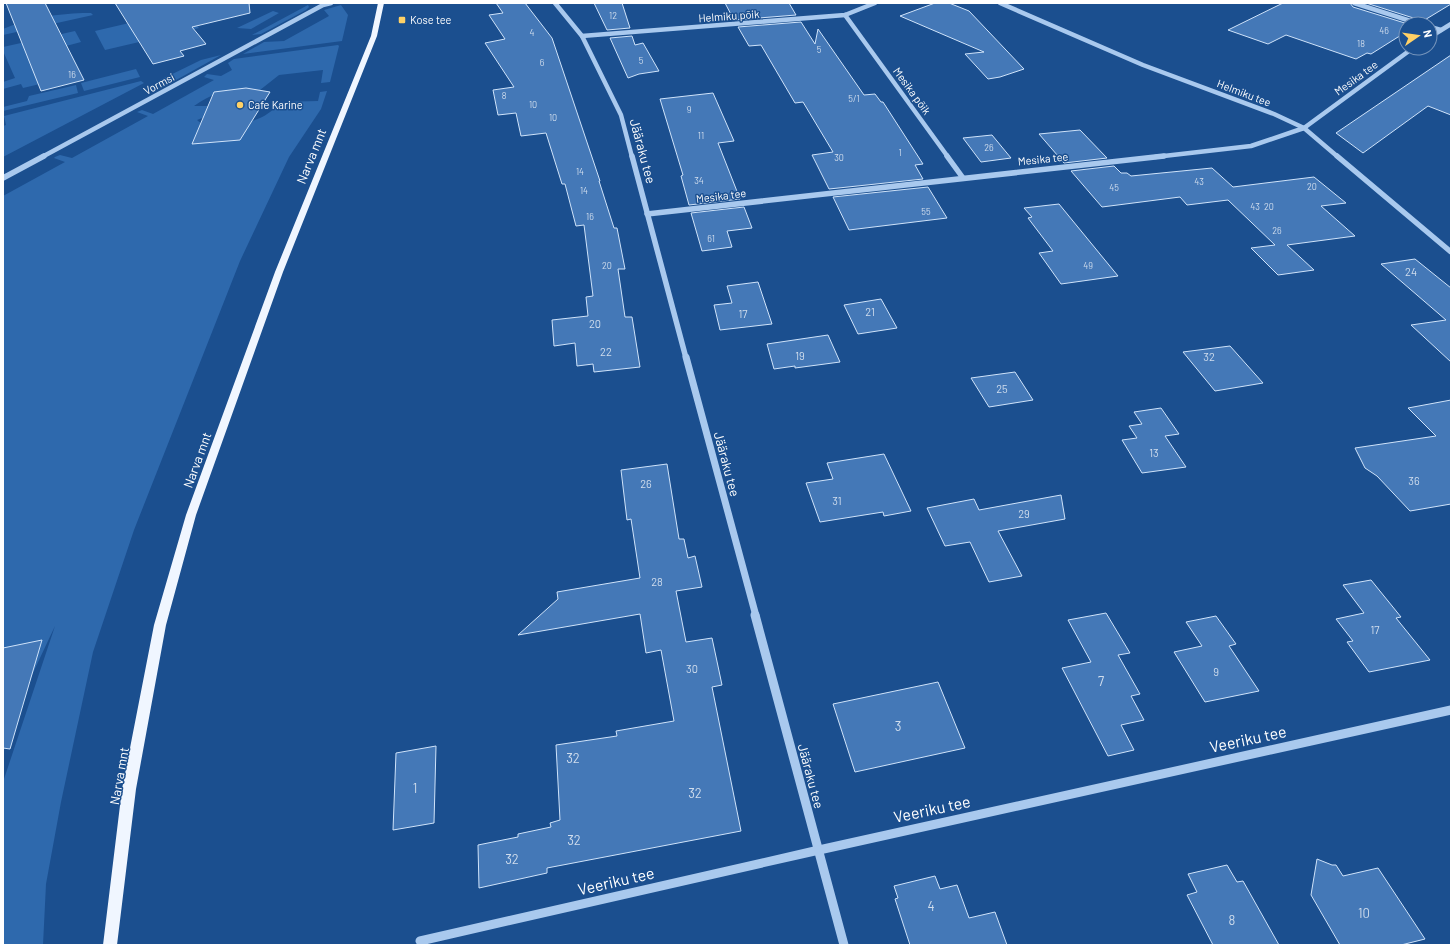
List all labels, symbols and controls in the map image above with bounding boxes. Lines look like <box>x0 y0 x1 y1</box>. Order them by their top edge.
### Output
street label: Helmiku põik <box>698 7 760 24</box>
house number: 12 <box>609 10 617 21</box>
place label: Kose tee <box>410 13 452 26</box>
marker: Kose tee <box>397 15 407 25</box>
north arrow <box>1398 16 1438 56</box>
house number: 46 <box>1379 25 1389 36</box>
house number: 4 <box>530 27 535 38</box>
text: N <box>1421 29 1435 39</box>
house number: 18 <box>1357 38 1365 49</box>
house number: 5 <box>817 44 822 55</box>
house number: 5 <box>639 55 644 66</box>
house number: 6 <box>540 57 545 68</box>
street label: Mesika tee <box>1331 57 1380 98</box>
street label: Mesika põik <box>891 65 934 117</box>
house number: 16 <box>68 69 76 80</box>
street label: Vormsi <box>141 70 177 97</box>
street label: Helmiku tee <box>1215 76 1273 109</box>
house number: 8 <box>502 90 507 101</box>
house number: 5/1 <box>848 93 860 104</box>
place label: Cafe Karine <box>248 98 303 111</box>
house number: 10 <box>529 99 537 110</box>
marker: Cafe Karine <box>235 100 245 110</box>
house number: 9 <box>687 104 692 115</box>
house number: 10 <box>549 112 557 123</box>
street label: Jääraku tee <box>627 117 659 185</box>
street label: Narva mnt <box>293 126 329 186</box>
house number: 11 <box>698 130 704 141</box>
house number: 26 <box>984 142 994 153</box>
house number: 1 <box>898 147 902 158</box>
street label: Mesika tee <box>1017 149 1069 168</box>
house number: 30 <box>834 152 844 163</box>
house number: 14 <box>576 166 584 177</box>
house number: 34 <box>694 175 704 186</box>
house number: 43 <box>1194 176 1204 187</box>
house number: 20 <box>1307 181 1317 192</box>
house number: 45 <box>1109 182 1119 193</box>
house number: 14 <box>580 185 588 196</box>
street label: Mesika tee <box>695 186 747 205</box>
house number: 43 <box>1250 201 1260 212</box>
house number: 20 <box>1264 201 1274 212</box>
house number: 55 <box>921 206 931 217</box>
house number: 16 <box>586 211 594 222</box>
house number: 26 <box>1272 225 1282 236</box>
house number: 61 <box>707 233 715 244</box>
house number: 20 <box>602 260 612 271</box>
house number: 49 <box>1083 260 1093 271</box>
house number: 24 <box>1405 265 1417 278</box>
house number: 21 <box>865 305 875 318</box>
house number: 17 <box>738 307 748 320</box>
house number: 20 <box>589 317 601 330</box>
house number: 22 <box>600 345 612 358</box>
house number: 19 <box>795 349 805 362</box>
house number: 32 <box>1203 350 1215 363</box>
house number: 25 <box>996 382 1008 395</box>
street label: Narva mnt <box>180 430 214 490</box>
street label: Jääraku tee <box>711 430 743 498</box>
house number: 13 <box>1149 446 1159 459</box>
house number: 36 <box>1408 474 1420 487</box>
house number: 26 <box>640 477 652 490</box>
house number: 31 <box>832 494 842 507</box>
house number: 29 <box>1018 507 1030 520</box>
house number: 28 <box>651 575 663 588</box>
house number: 17 <box>1370 623 1380 636</box>
house number: 30 <box>686 662 698 675</box>
house number: 9 <box>1213 665 1219 678</box>
house number: 7 <box>1098 673 1104 689</box>
house number: 3 <box>895 718 901 734</box>
street label: Veeriku tee <box>1208 721 1288 756</box>
street label: Jääraku tee <box>795 742 827 810</box>
street label: Narva mnt <box>106 746 132 806</box>
house number: 32 <box>566 750 580 766</box>
house number: 1 <box>413 780 417 796</box>
house number: 32 <box>688 785 702 801</box>
street label: Veeriku tee <box>892 791 972 826</box>
house number: 32 <box>567 832 581 848</box>
house number: 32 <box>505 851 519 867</box>
street label: Veeriku tee <box>576 862 656 899</box>
house number: 4 <box>927 898 935 914</box>
house number: 10 <box>1358 905 1370 921</box>
house number: 8 <box>1229 912 1235 928</box>

